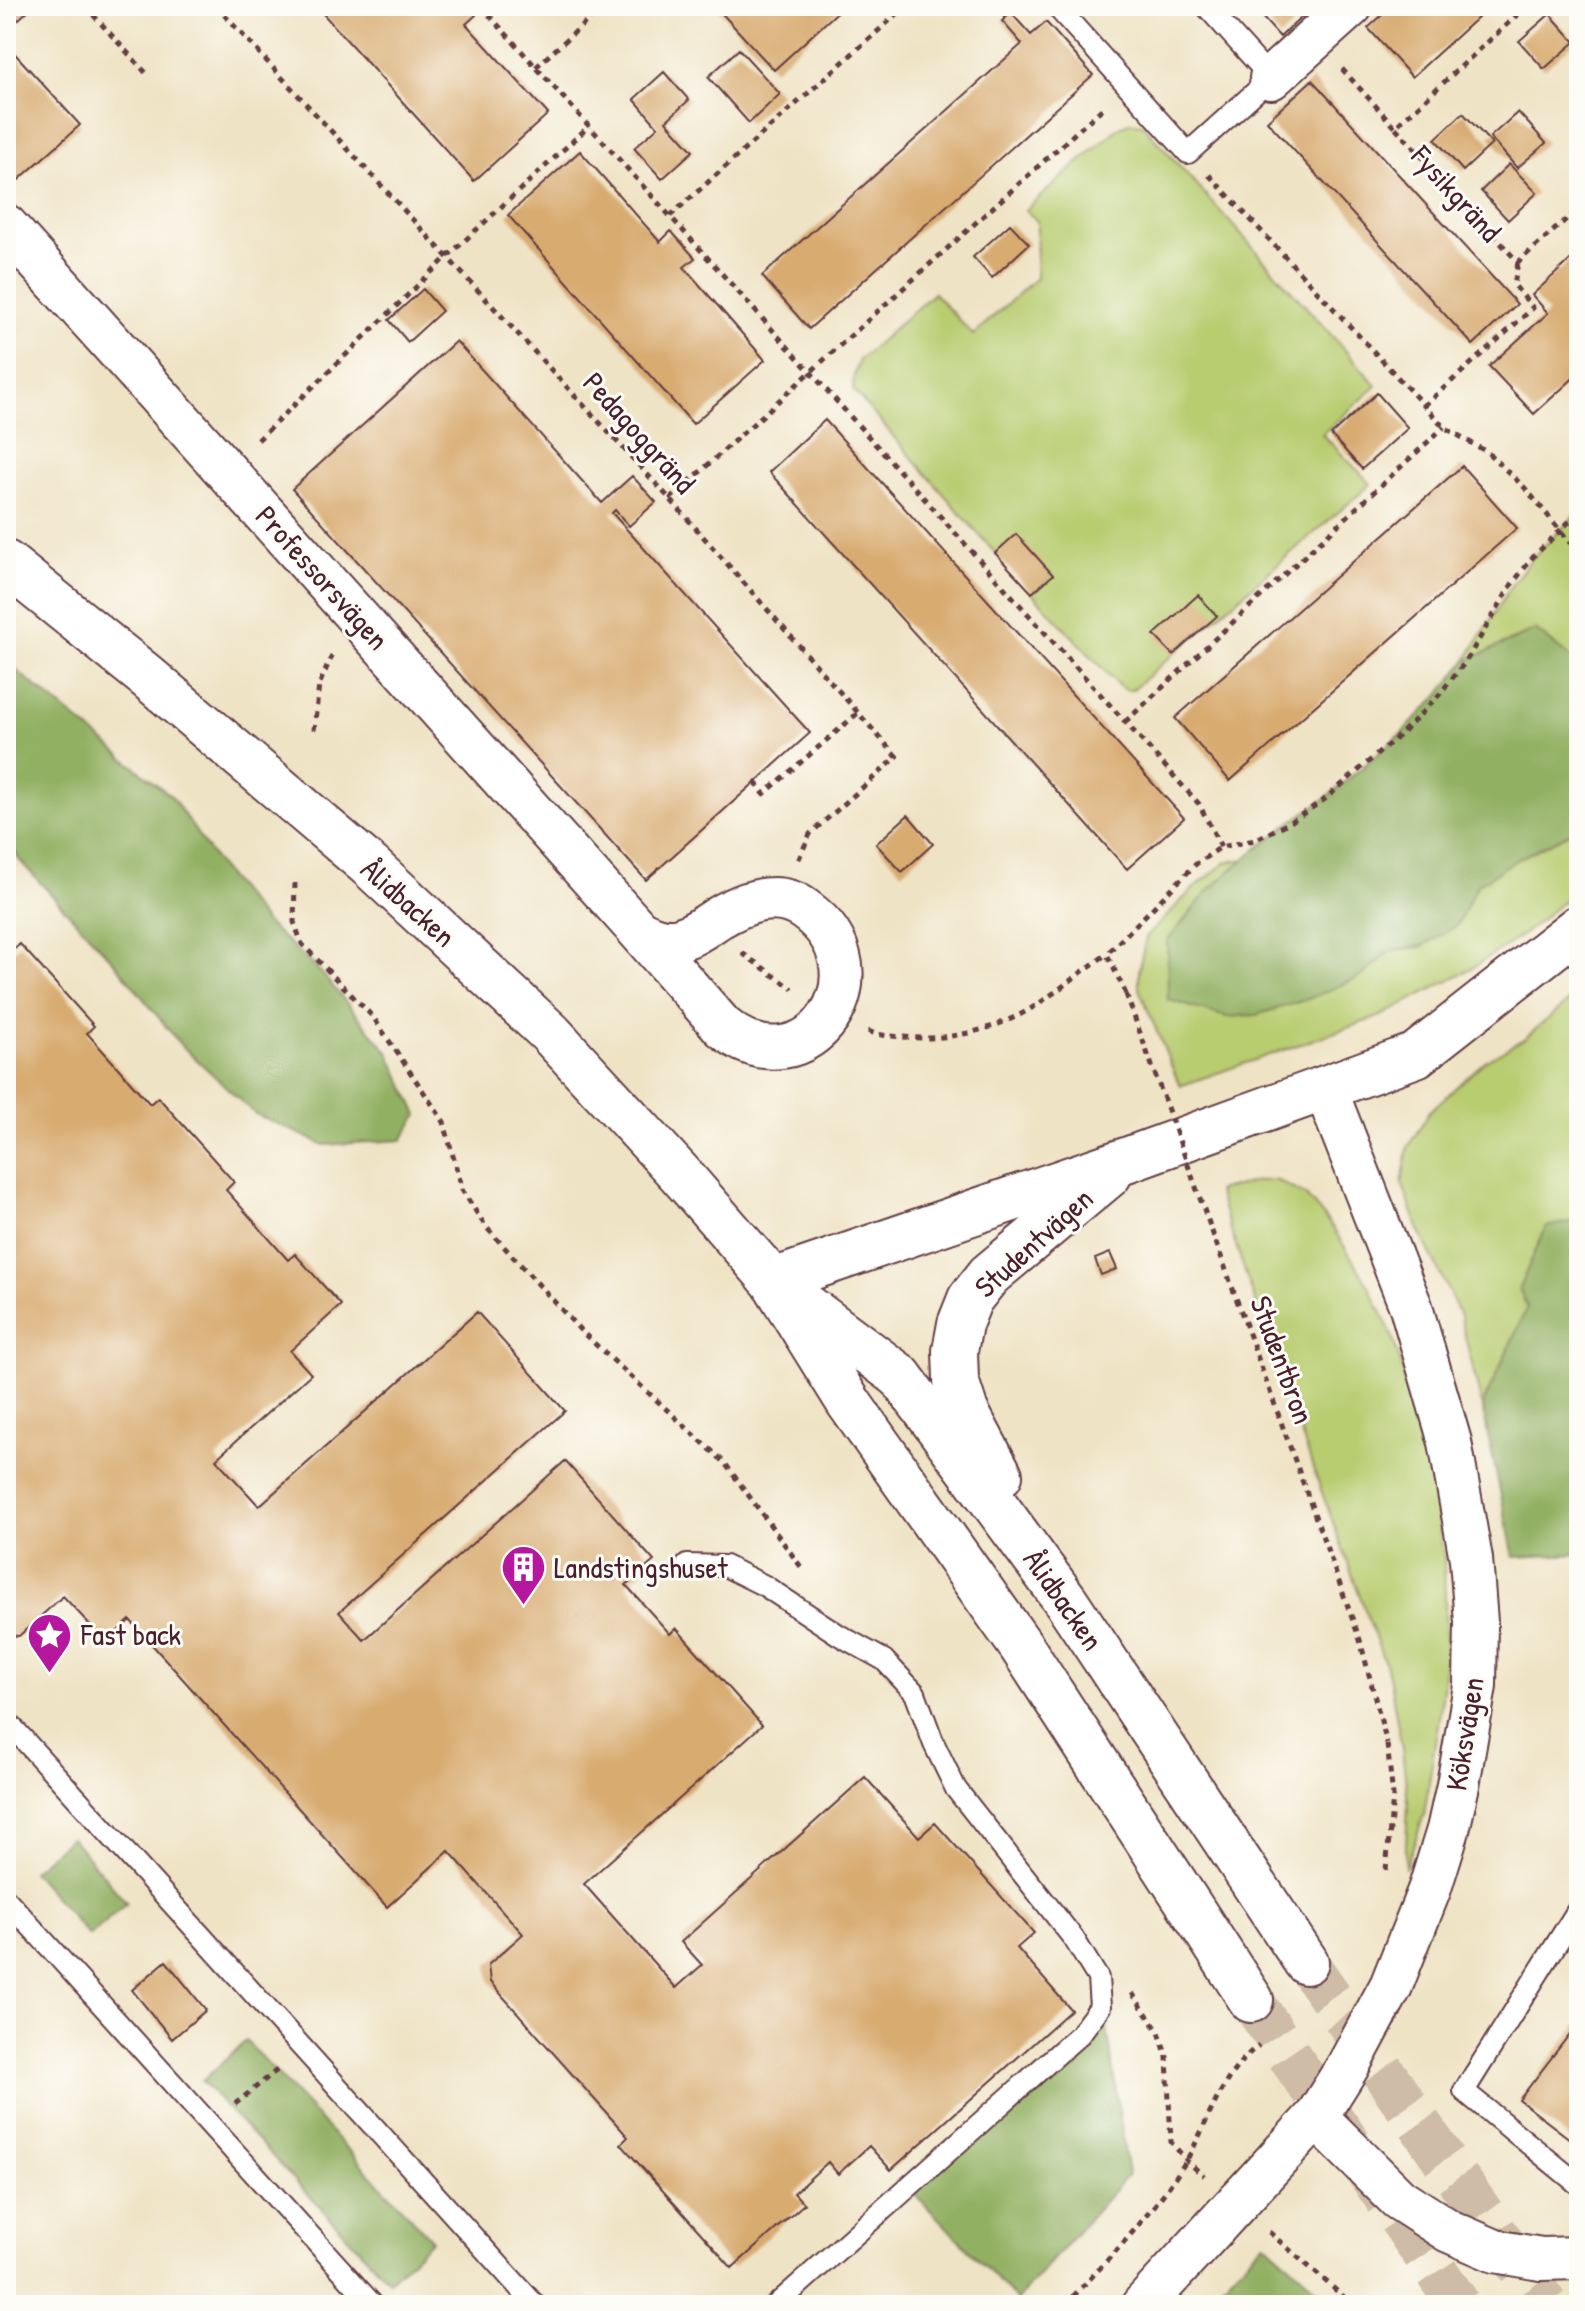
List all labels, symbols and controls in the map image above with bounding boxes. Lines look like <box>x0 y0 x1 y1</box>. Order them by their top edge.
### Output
street label: Fysikgränd <box>1402 136 1511 250</box>
street label: Pedagoggränd <box>575 363 705 502</box>
street label: Professorsvägen <box>247 496 398 658</box>
street label: Ålidbacken <box>353 849 465 956</box>
street label: Studentvägen <box>966 1178 1101 1306</box>
street label: Studentbron <box>1241 1290 1325 1429</box>
street label: Ålidbacken <box>1015 1541 1113 1658</box>
building icon: Landstingshuset <box>499 1544 547 1607</box>
place label: Landstingshuset <box>554 1547 728 1587</box>
place icon: Fast back <box>26 1611 74 1674</box>
place label: Fast back <box>80 1614 181 1654</box>
street label: Köksvägen <box>1435 1674 1493 1793</box>

